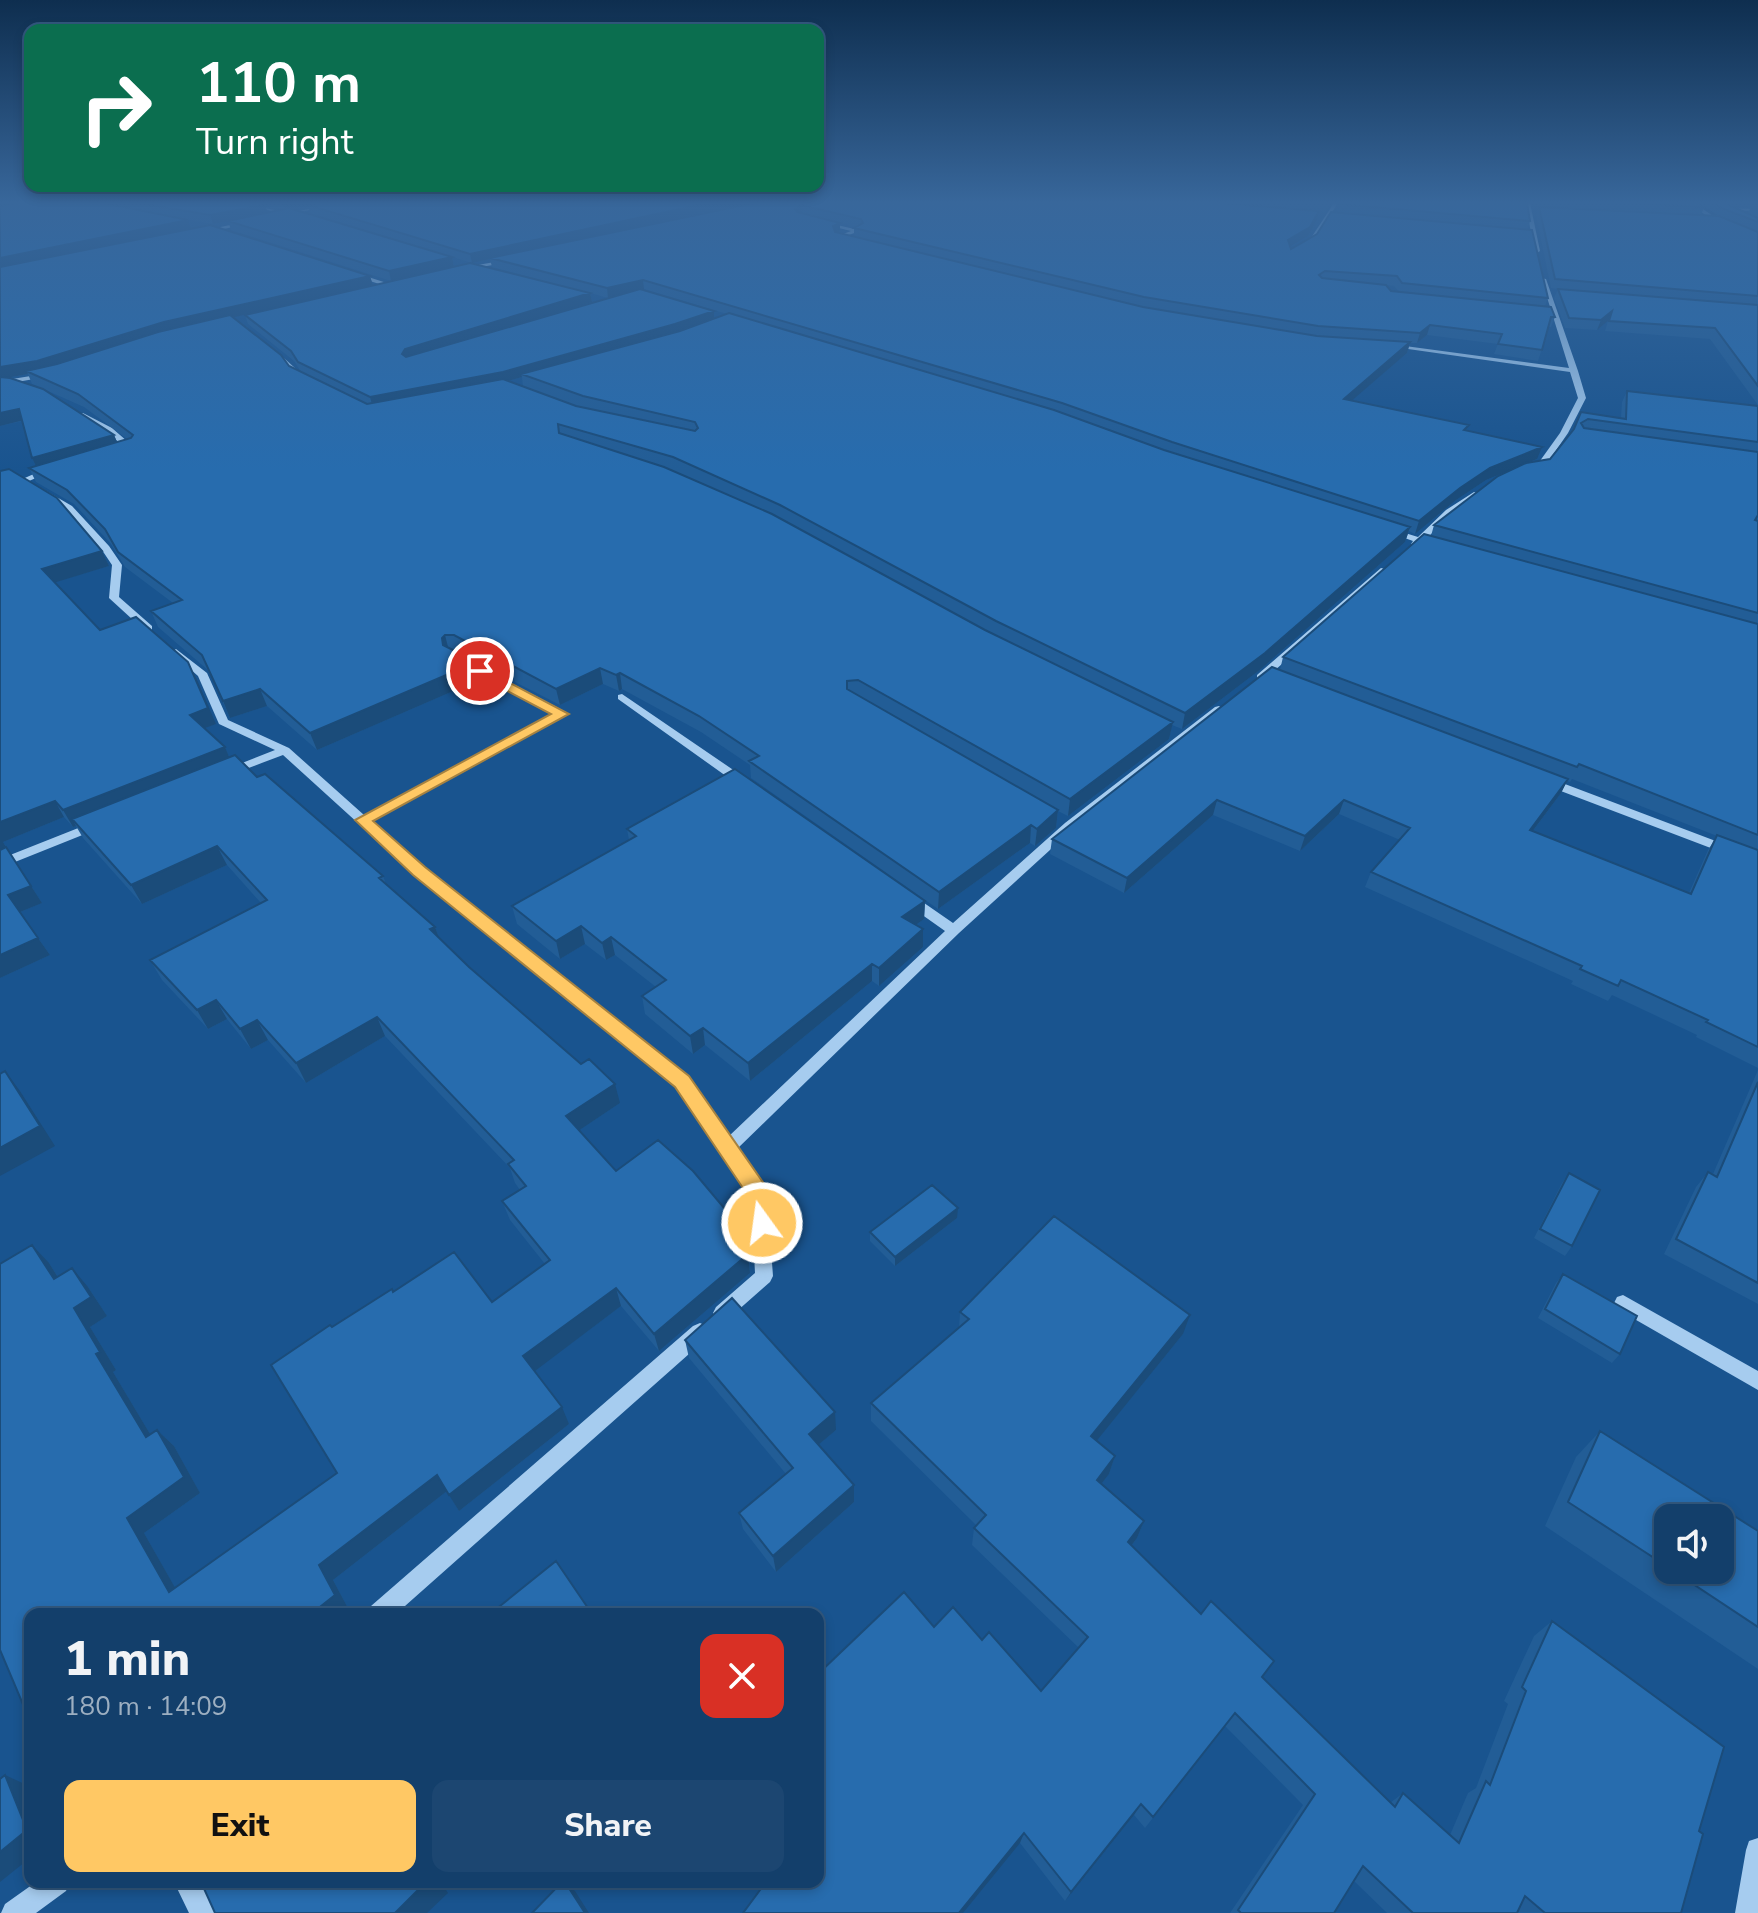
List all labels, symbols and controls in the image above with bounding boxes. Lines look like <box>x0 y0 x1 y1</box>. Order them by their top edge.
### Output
text: 110 m <box>196 45 361 122</box>
icon: right <box>64 56 168 160</box>
text: Turn right <box>196 118 353 167</box>
pin <box>446 637 514 705</box>
icon: arrive <box>458 649 502 693</box>
position arrow <box>720 1181 804 1265</box>
map controls <box>1654 1504 1734 1584</box>
button: sound <box>1654 1504 1734 1584</box>
text: 1 min <box>64 1626 190 1692</box>
button: close <box>700 1634 784 1718</box>
text: 180 m · 14:09 <box>64 1689 227 1724</box>
button: Exit <box>64 1780 416 1872</box>
button: Share <box>432 1780 784 1872</box>

